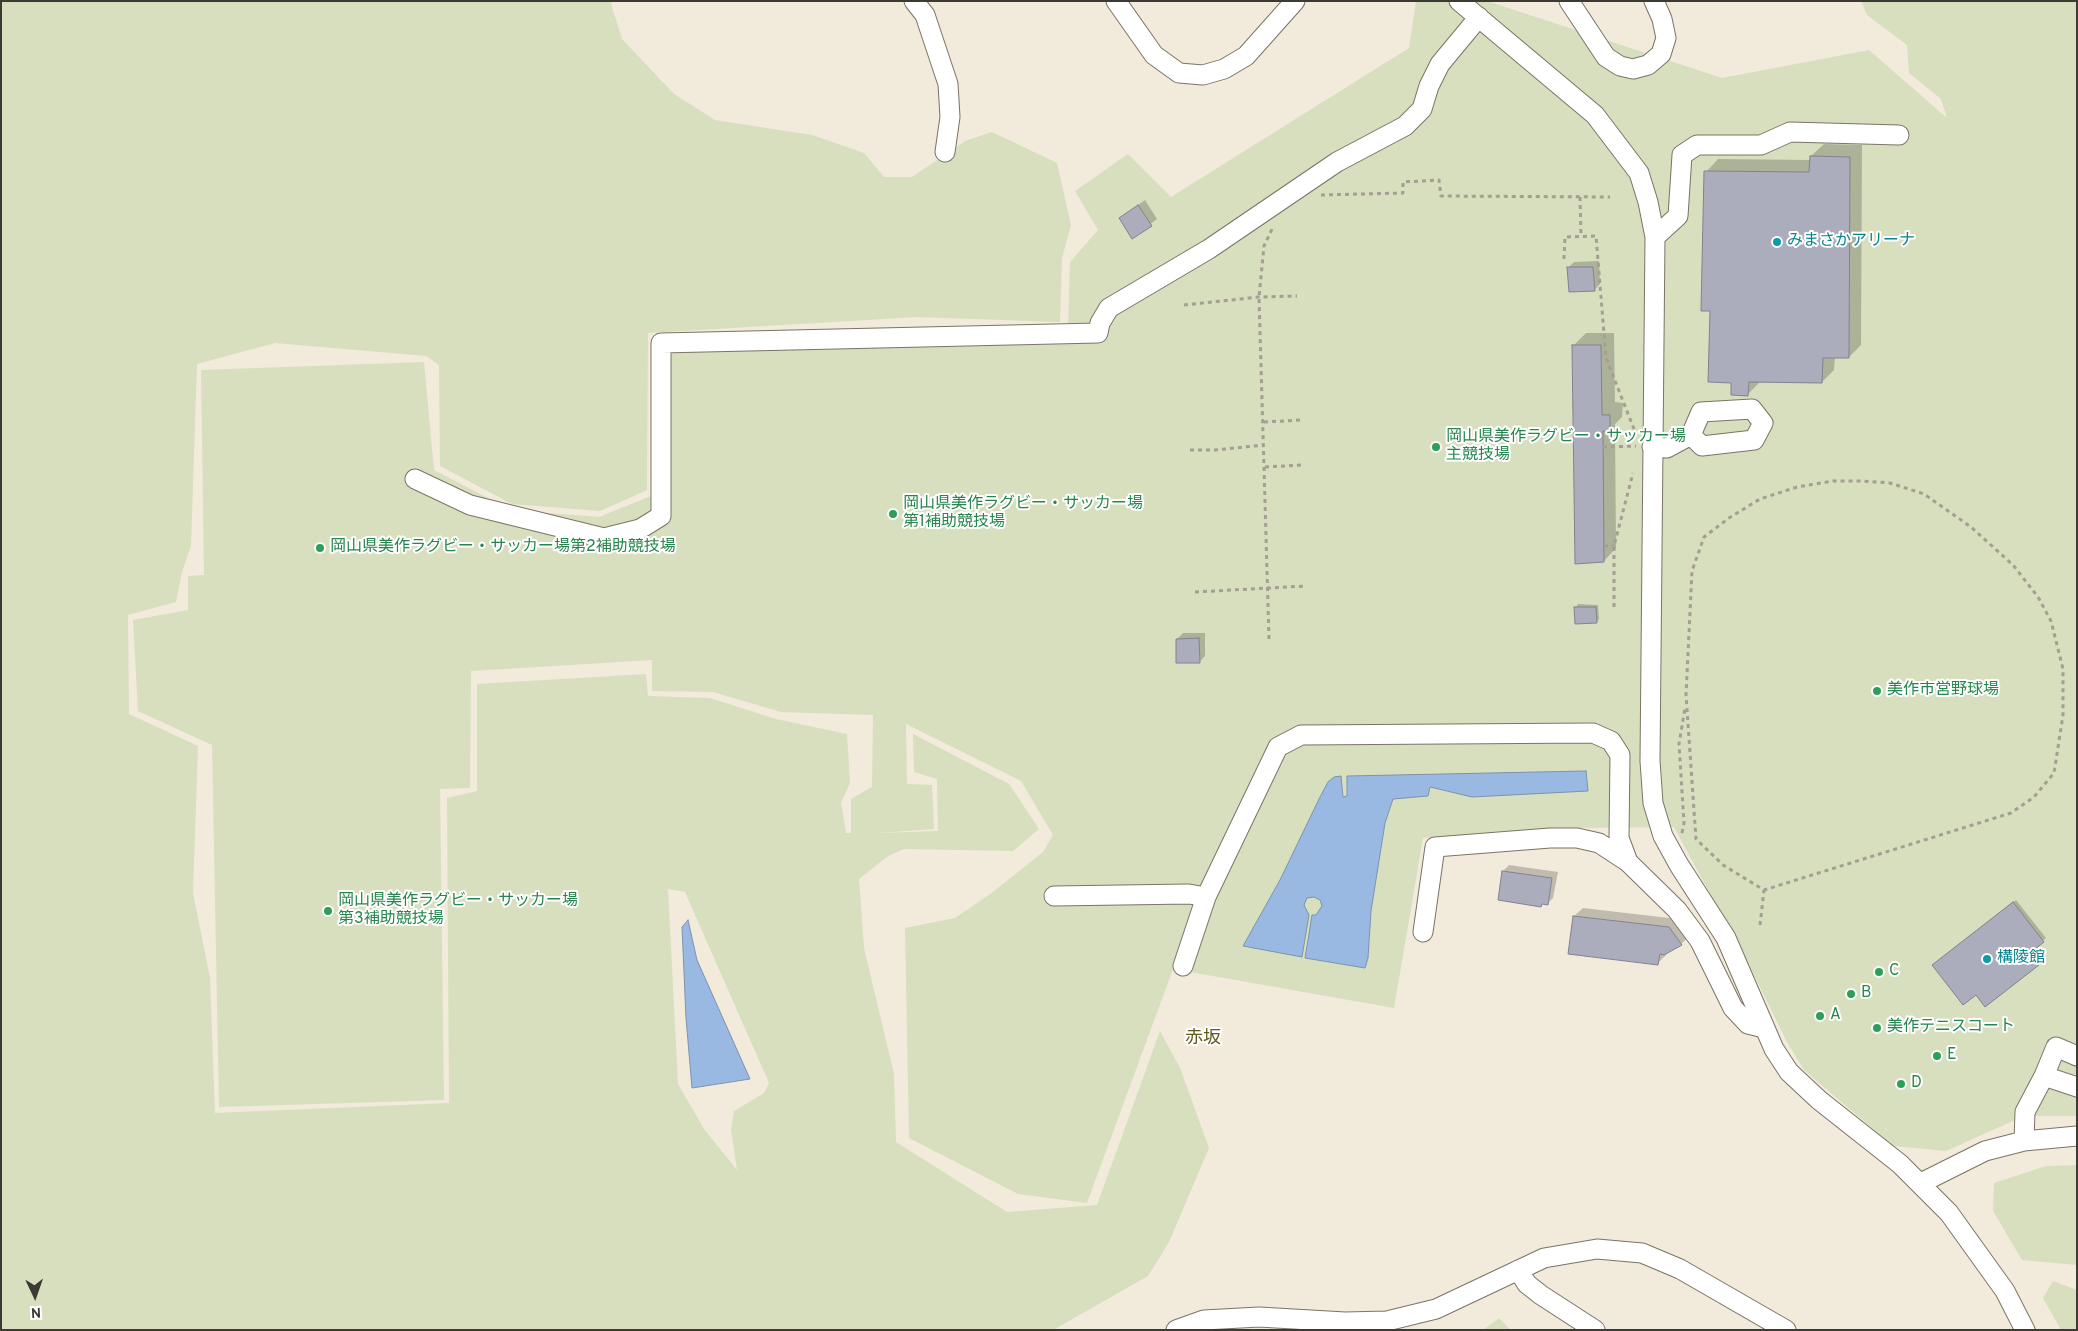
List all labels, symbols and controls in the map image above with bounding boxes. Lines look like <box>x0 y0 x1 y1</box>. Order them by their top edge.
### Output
place label: みまさかアリーナ <box>1787 232 1915 252</box>
marker: みまさかアリーナ <box>1771 236 1783 248</box>
place label: 岡山県美作ラグビー・サッカー場 主競技場 <box>1446 428 1686 466</box>
marker: 岡山県美作ラグビー・サッカー場 主競技場 <box>1430 441 1442 453</box>
place label: 岡山県美作ラグビー・サッカー場 第1補助競技場 <box>903 495 1143 533</box>
marker: 岡山県美作ラグビー・サッカー場 第1補助競技場 <box>887 508 899 520</box>
place label: 岡山県美作ラグビー・サッカー場第2補助競技場 <box>330 538 676 558</box>
marker: 岡山県美作ラグビー・サッカー場第2補助競技場 <box>314 542 326 554</box>
place label: 美作市営野球場 <box>1887 681 1999 701</box>
marker: 美作市営野球場 <box>1871 685 1883 697</box>
place label: 岡山県美作ラグビー・サッカー場 第3補助競技場 <box>338 892 578 930</box>
marker: 岡山県美作ラグビー・サッカー場 第3補助競技場 <box>322 905 334 917</box>
place label: 構陵館 <box>1997 949 2045 969</box>
marker: 構陵館 <box>1981 953 1993 965</box>
place label: C <box>1889 962 1899 982</box>
marker: C <box>1873 966 1885 978</box>
place label: B <box>1861 984 1871 1004</box>
marker: B <box>1845 988 1857 1000</box>
place label: A <box>1830 1006 1841 1026</box>
marker: A <box>1814 1010 1826 1022</box>
place label: 美作テニスコート <box>1887 1018 2015 1038</box>
marker: 美作テニスコート <box>1871 1022 1883 1034</box>
district label: 赤坂 <box>1185 1028 1221 1050</box>
place label: E <box>1947 1046 1957 1066</box>
marker: E <box>1931 1050 1943 1062</box>
place label: D <box>1911 1074 1922 1094</box>
marker: D <box>1895 1078 1907 1090</box>
north arrow <box>10 1271 60 1321</box>
text: N <box>30 1303 41 1320</box>

